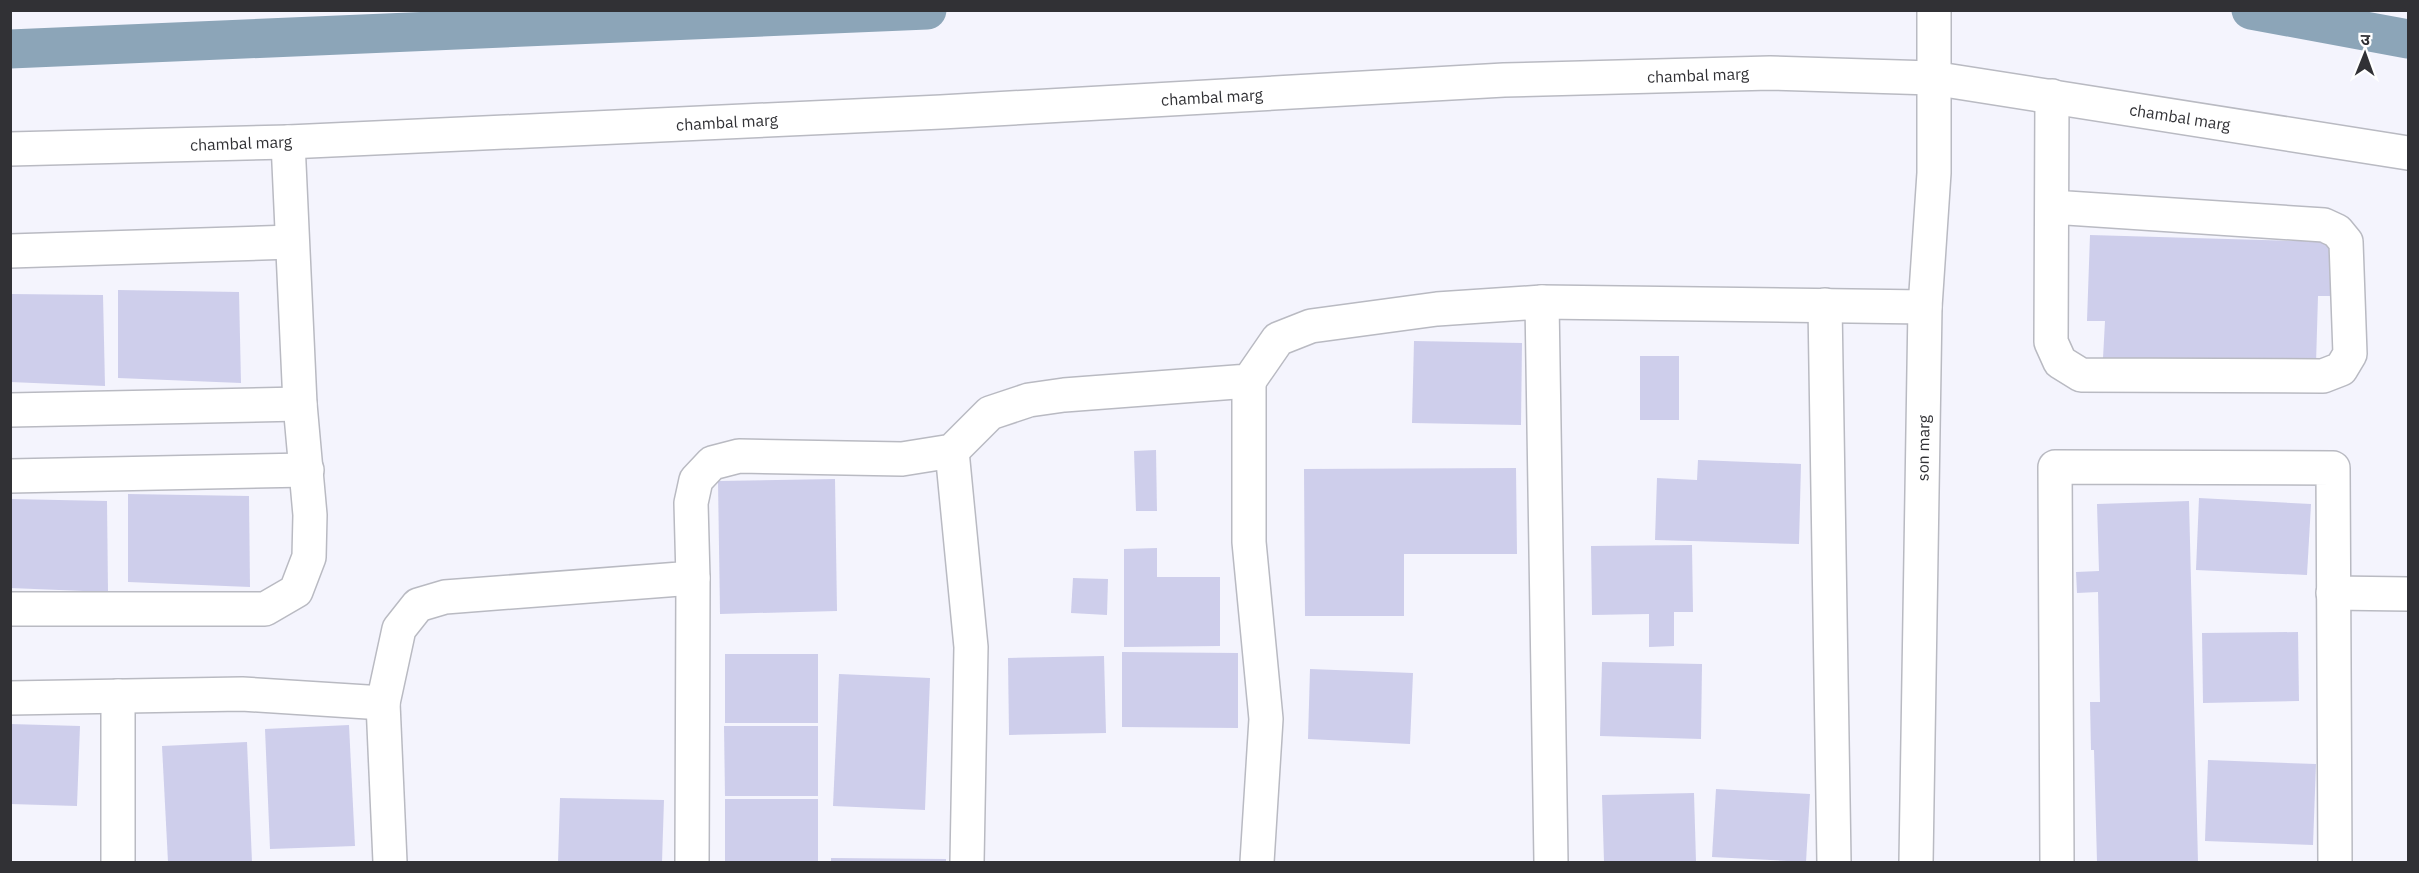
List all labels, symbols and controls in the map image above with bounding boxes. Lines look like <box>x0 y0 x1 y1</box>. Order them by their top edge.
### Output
north arrow <box>2335 24 2395 84</box>
text: उ <box>2360 29 2371 49</box>
street label: chambal marg <box>1647 63 1750 87</box>
street label: chambal marg <box>1161 84 1264 110</box>
street label: chambal marg <box>2128 99 2233 135</box>
street label: chambal marg <box>676 109 779 135</box>
street label: chambal marg <box>190 131 293 155</box>
street label: son marg <box>1912 414 1934 481</box>

